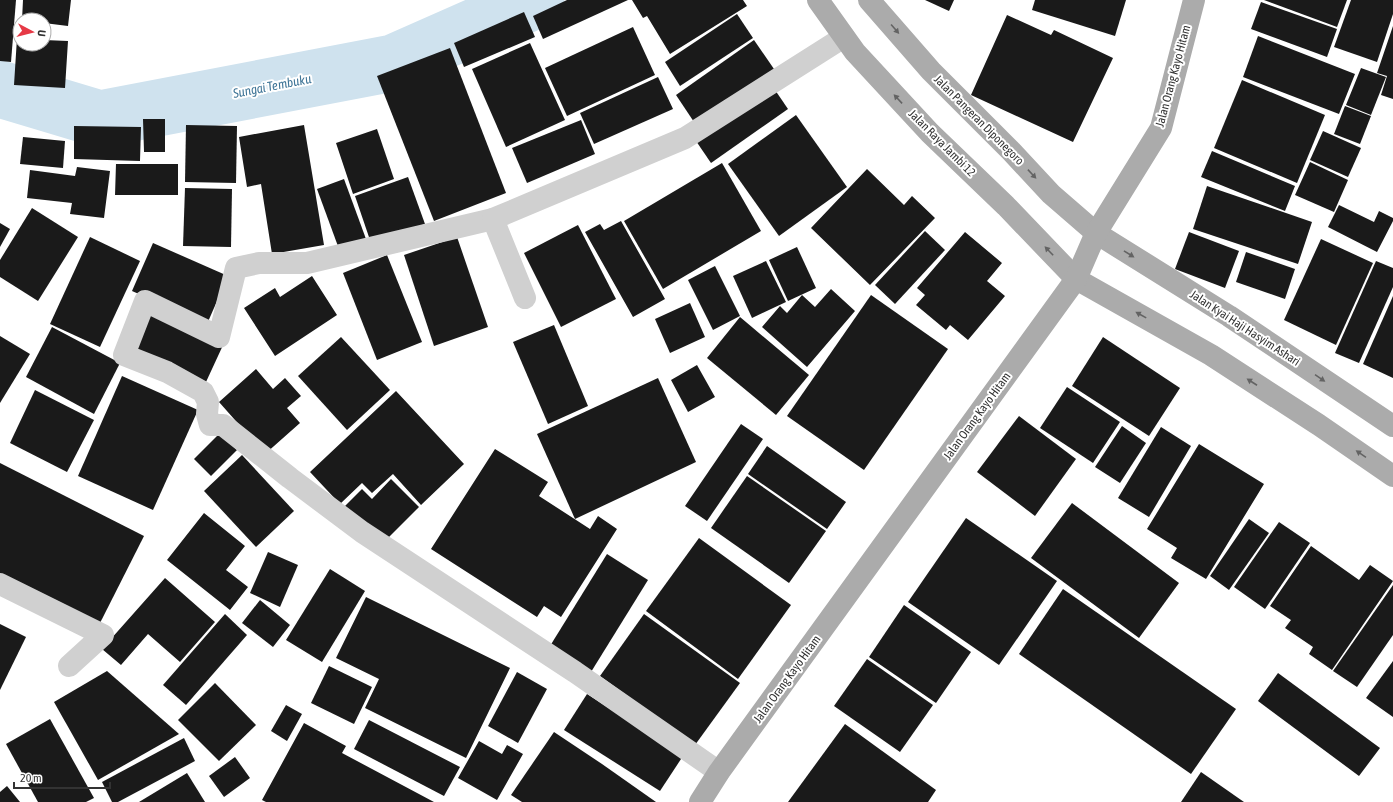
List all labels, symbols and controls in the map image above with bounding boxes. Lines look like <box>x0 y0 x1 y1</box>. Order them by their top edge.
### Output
north arrow <box>12 12 52 52</box>
one-way arrow <box>890 24 899 35</box>
street label: Jalan Orang Kayo Hitam <box>1153 24 1193 128</box>
text: U <box>36 29 48 37</box>
water label: Sungai Tembuku <box>231 71 312 101</box>
street label: Jalan Pangeran Diponegoro <box>931 72 1027 168</box>
one-way arrow <box>894 93 903 104</box>
street label: Jalan Raya Jambi 12 <box>906 107 978 179</box>
one-way arrow <box>1028 169 1037 179</box>
one-way arrow <box>1044 246 1054 256</box>
one-way arrow <box>1123 250 1135 257</box>
street label: Jalan Kyai Haji Hasyim Ashari <box>1187 287 1303 369</box>
one-way arrow <box>1135 312 1147 319</box>
street label: Jalan Orang Kayo Hitam <box>941 369 1013 463</box>
one-way arrow <box>1315 374 1326 381</box>
one-way arrow <box>1247 378 1258 386</box>
one-way arrow <box>1356 450 1366 458</box>
street label: Jalan Orang Kayo Hitam <box>751 632 823 726</box>
scale bar <box>14 764 110 790</box>
text: 20 m <box>20 771 42 785</box>

